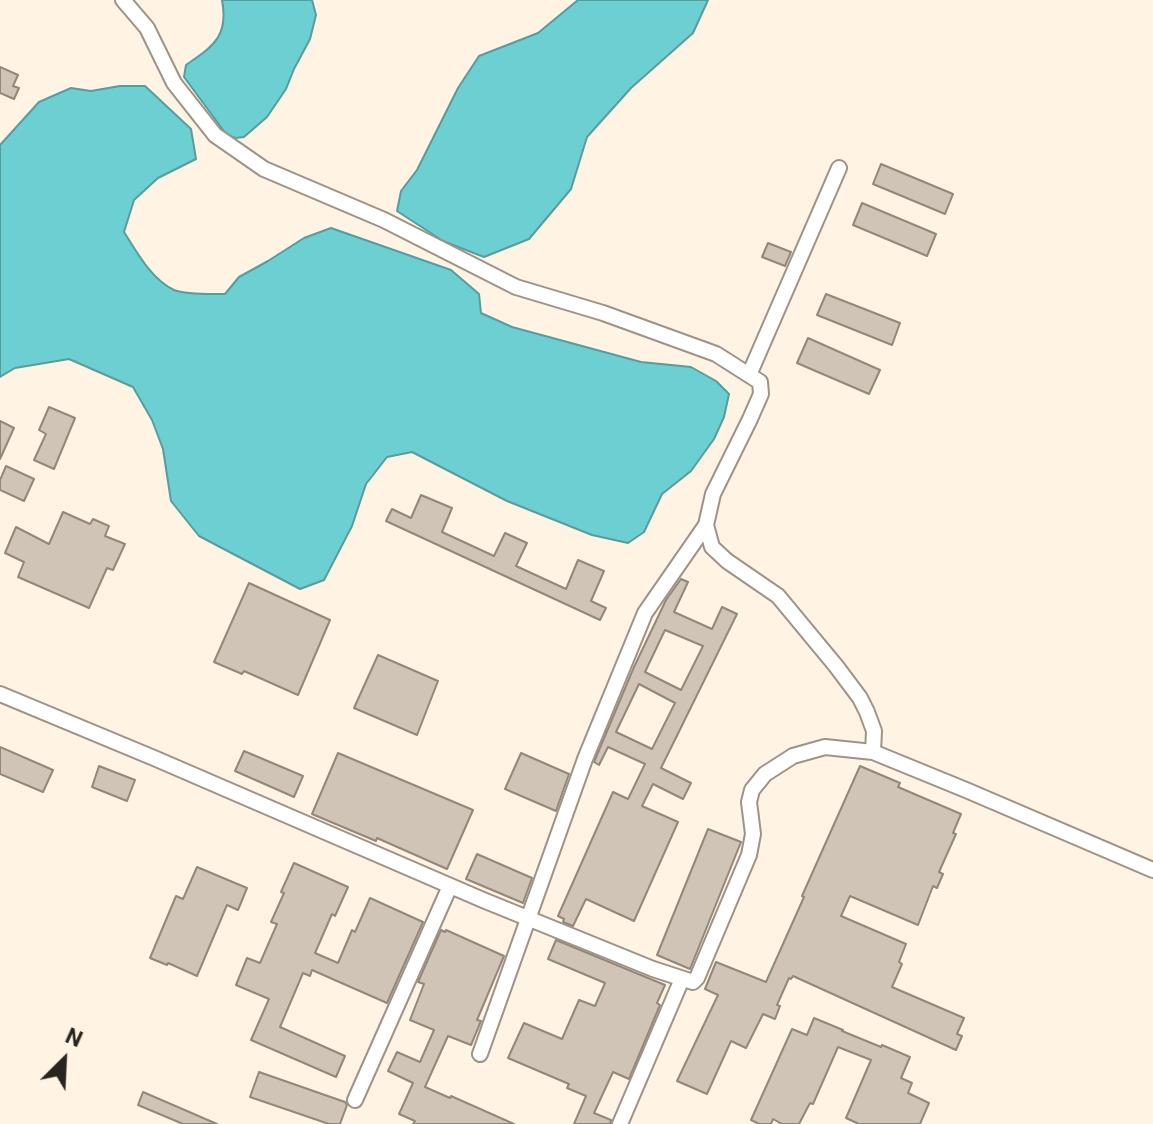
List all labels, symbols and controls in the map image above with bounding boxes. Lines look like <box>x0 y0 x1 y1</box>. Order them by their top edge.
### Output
north arrow <box>24 1020 104 1100</box>
text: N <box>62 1023 86 1052</box>

